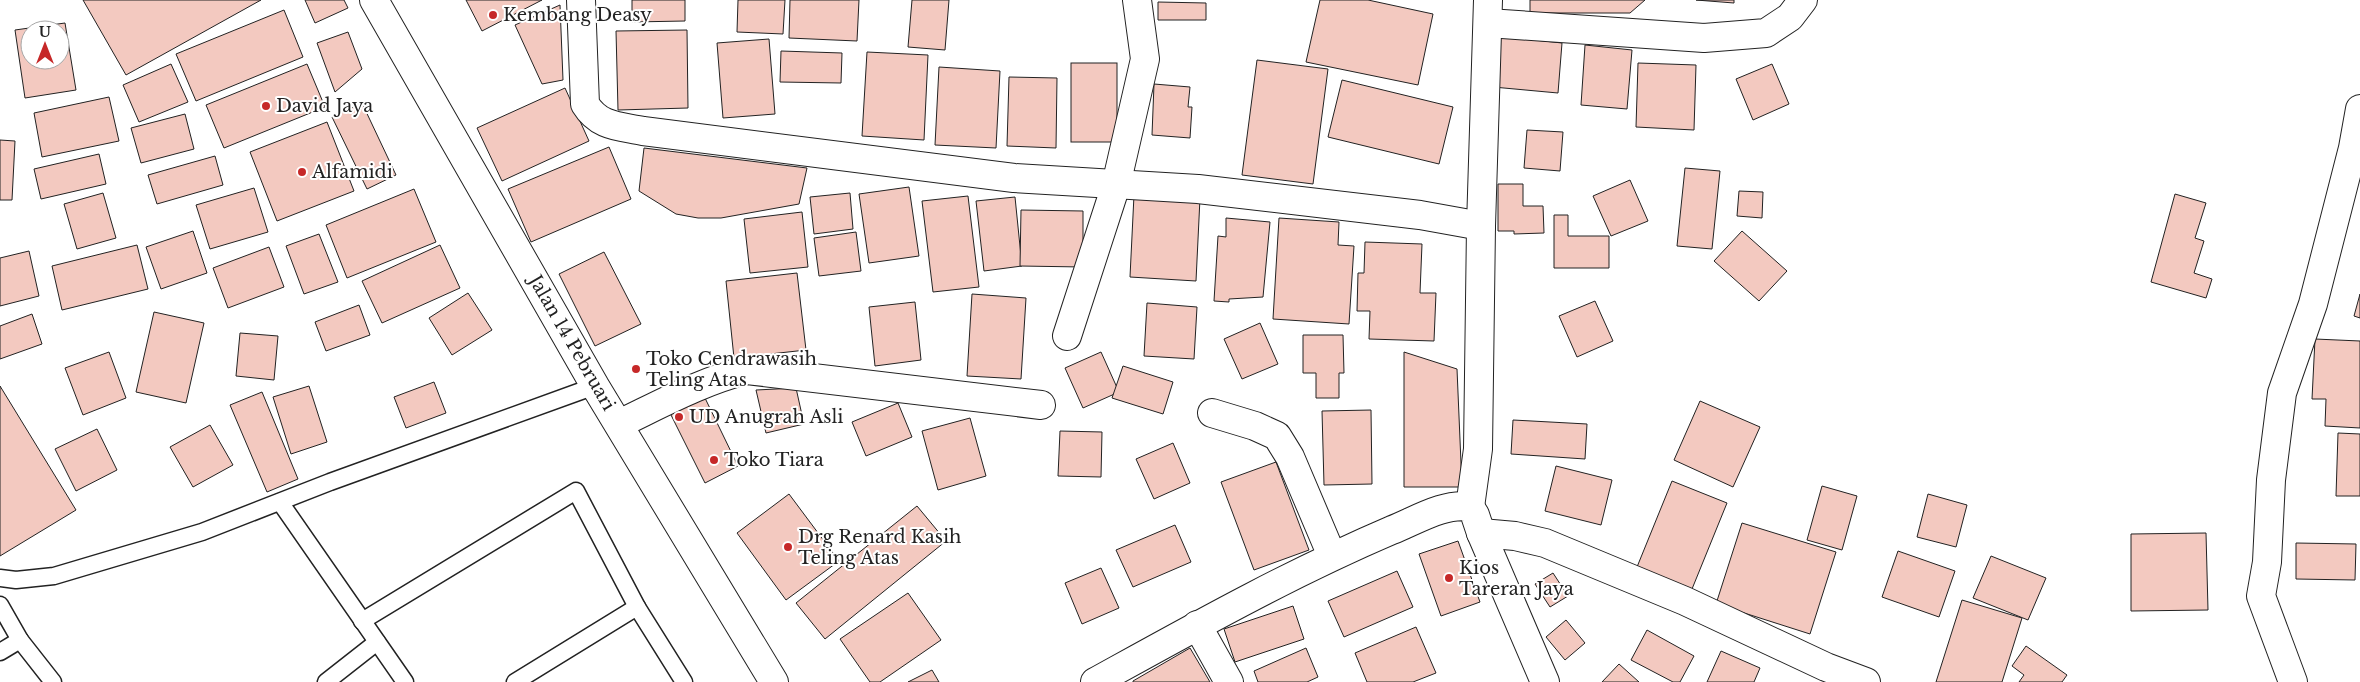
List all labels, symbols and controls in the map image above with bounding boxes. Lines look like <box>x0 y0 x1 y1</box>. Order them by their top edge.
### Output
place label: Kembang Deasy <box>503 4 652 26</box>
marker: Kembang Deasy <box>487 9 499 21</box>
north arrow <box>20 20 70 70</box>
text: U <box>39 23 52 41</box>
place label: David Jaya <box>276 95 373 117</box>
marker: David Jaya <box>260 100 272 112</box>
place label: Alfamidi <box>311 161 393 183</box>
marker: Alfamidi <box>296 166 308 178</box>
street label: Jalan 14 Pebruari <box>523 270 620 415</box>
place label: Toko Cendrawasih Teling Atas <box>646 348 817 391</box>
marker: Toko Cendrawasih Teling Atas <box>630 363 642 375</box>
place label: UD Anugrah Asli <box>689 406 843 428</box>
marker: UD Anugrah Asli <box>673 411 685 423</box>
place label: Toko Tiara <box>724 449 824 471</box>
marker: Toko Tiara <box>708 454 720 466</box>
place label: Drg Renard Kasih Teling Atas <box>798 526 961 569</box>
marker: Drg Renard Kasih Teling Atas <box>782 541 794 553</box>
place label: Kios Tareran Jaya <box>1459 557 1574 600</box>
marker: Kios Tareran Jaya <box>1443 572 1455 584</box>

